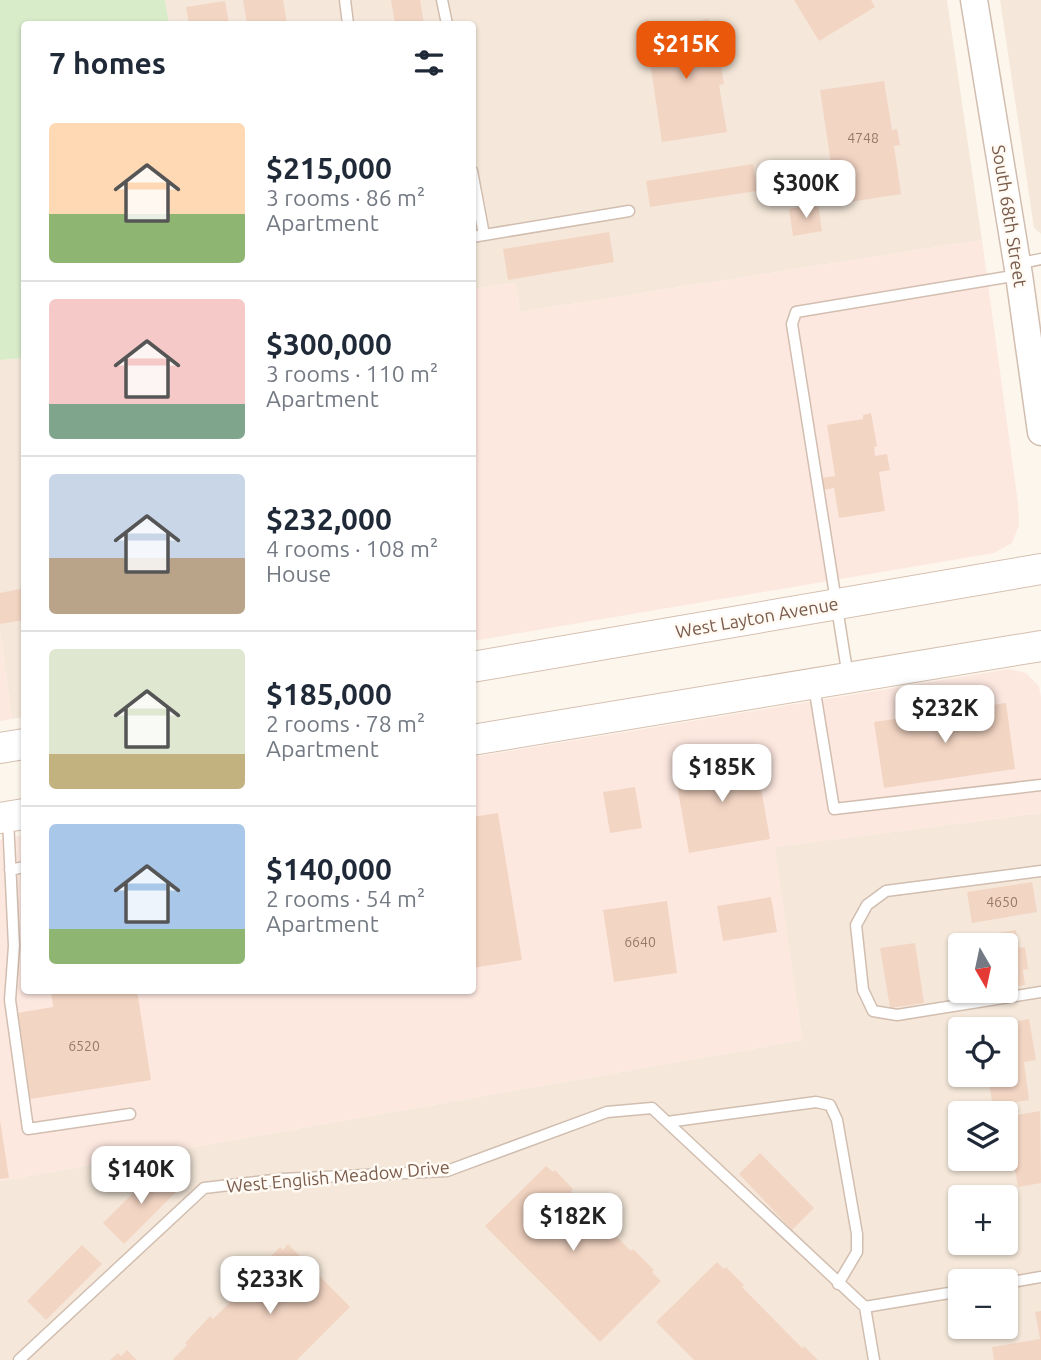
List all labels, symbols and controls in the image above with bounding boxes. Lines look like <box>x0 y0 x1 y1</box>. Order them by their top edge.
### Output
pin: $215K <box>637 22 735 81</box>
text: $215K <box>652 31 720 56</box>
icon: filters <box>410 44 448 82</box>
text: 7 homes <box>49 46 166 80</box>
house number: 4748 <box>847 130 879 146</box>
street label: South 68th Street <box>989 143 1031 288</box>
icon: home <box>105 151 189 235</box>
text: $215,000 <box>266 151 392 185</box>
pin: $300K <box>757 160 855 220</box>
text: $300K <box>772 170 840 195</box>
text: 3 rooms · 86 m² <box>266 185 425 210</box>
text: Apartment <box>266 210 379 235</box>
icon: home <box>105 327 189 411</box>
text: $300,000 <box>266 327 392 361</box>
text: 3 rooms · 110 m² <box>266 361 438 386</box>
text: Apartment <box>266 386 379 411</box>
icon: home <box>105 502 189 586</box>
text: $232,000 <box>266 502 392 536</box>
text: 4 rooms · 108 m² <box>266 536 438 561</box>
text: House <box>266 561 331 586</box>
street label: West Layton Avenue <box>674 593 840 641</box>
icon: home <box>105 677 189 761</box>
text: $185,000 <box>266 677 392 711</box>
pin: $232K <box>896 686 994 745</box>
text: $232K <box>911 695 979 720</box>
text: 2 rooms · 78 m² <box>266 711 425 736</box>
text: Apartment <box>266 736 379 761</box>
pin: $185K <box>673 744 771 804</box>
text: $185K <box>688 754 756 779</box>
icon: home <box>105 852 189 936</box>
text: $140,000 <box>266 852 392 886</box>
text: 2 rooms · 54 m² <box>266 886 425 911</box>
house number: 4650 <box>986 894 1018 910</box>
text: Apartment <box>266 911 379 936</box>
north arrow <box>948 933 1018 1003</box>
map controls <box>948 933 1018 1339</box>
house number: 6640 <box>624 934 656 950</box>
button: locate <box>948 1017 1018 1087</box>
house number: 6520 <box>68 1038 100 1054</box>
button: layers <box>948 1101 1018 1171</box>
pin: $140K <box>92 1146 190 1206</box>
text: $140K <box>107 1156 175 1181</box>
street label: West English Meadow Drive <box>226 1156 450 1196</box>
button: + <box>948 1185 1018 1255</box>
pin: $182K <box>524 1194 622 1253</box>
text: $182K <box>539 1203 607 1228</box>
pin: $233K <box>221 1256 319 1316</box>
text: $233K <box>236 1266 304 1291</box>
button: − <box>948 1269 1018 1339</box>

